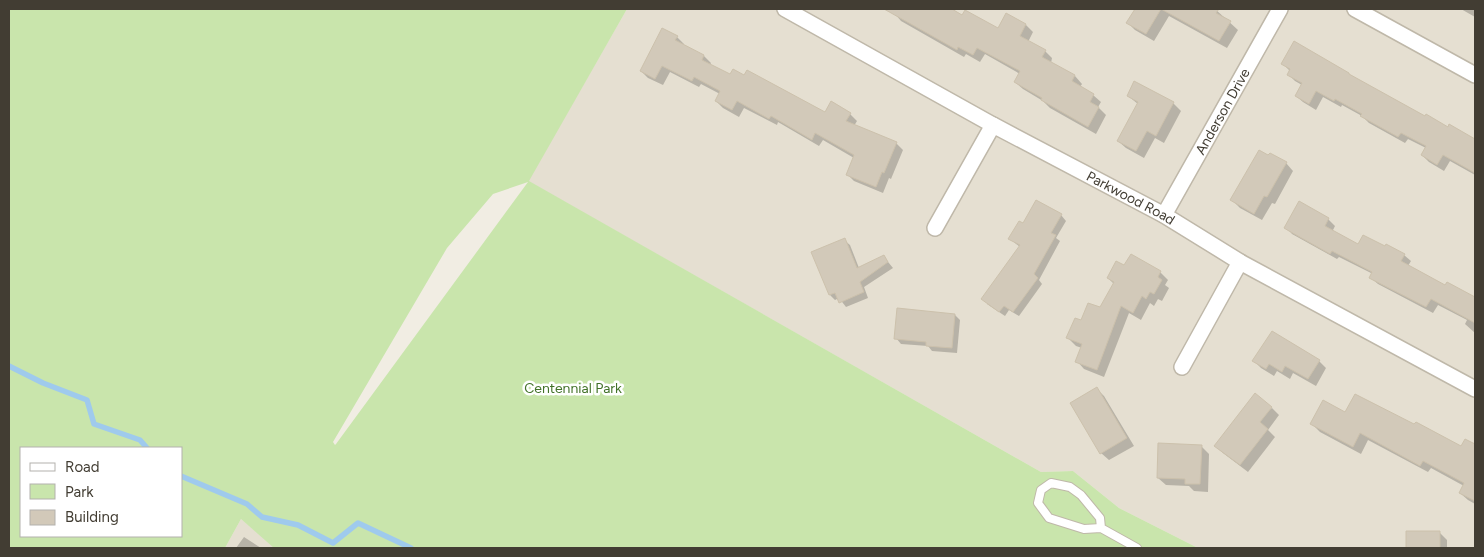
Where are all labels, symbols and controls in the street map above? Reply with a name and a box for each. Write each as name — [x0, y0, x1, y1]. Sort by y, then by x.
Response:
street label: Anderson Drive — [1192, 65, 1254, 158]
street label: Parkwood Road — [1084, 168, 1178, 229]
park label: Centennial Park — [524, 380, 622, 397]
legend — [20, 447, 182, 537]
text: Road — [65, 458, 100, 476]
text: Park — [65, 483, 94, 501]
text: Building — [65, 508, 119, 526]

